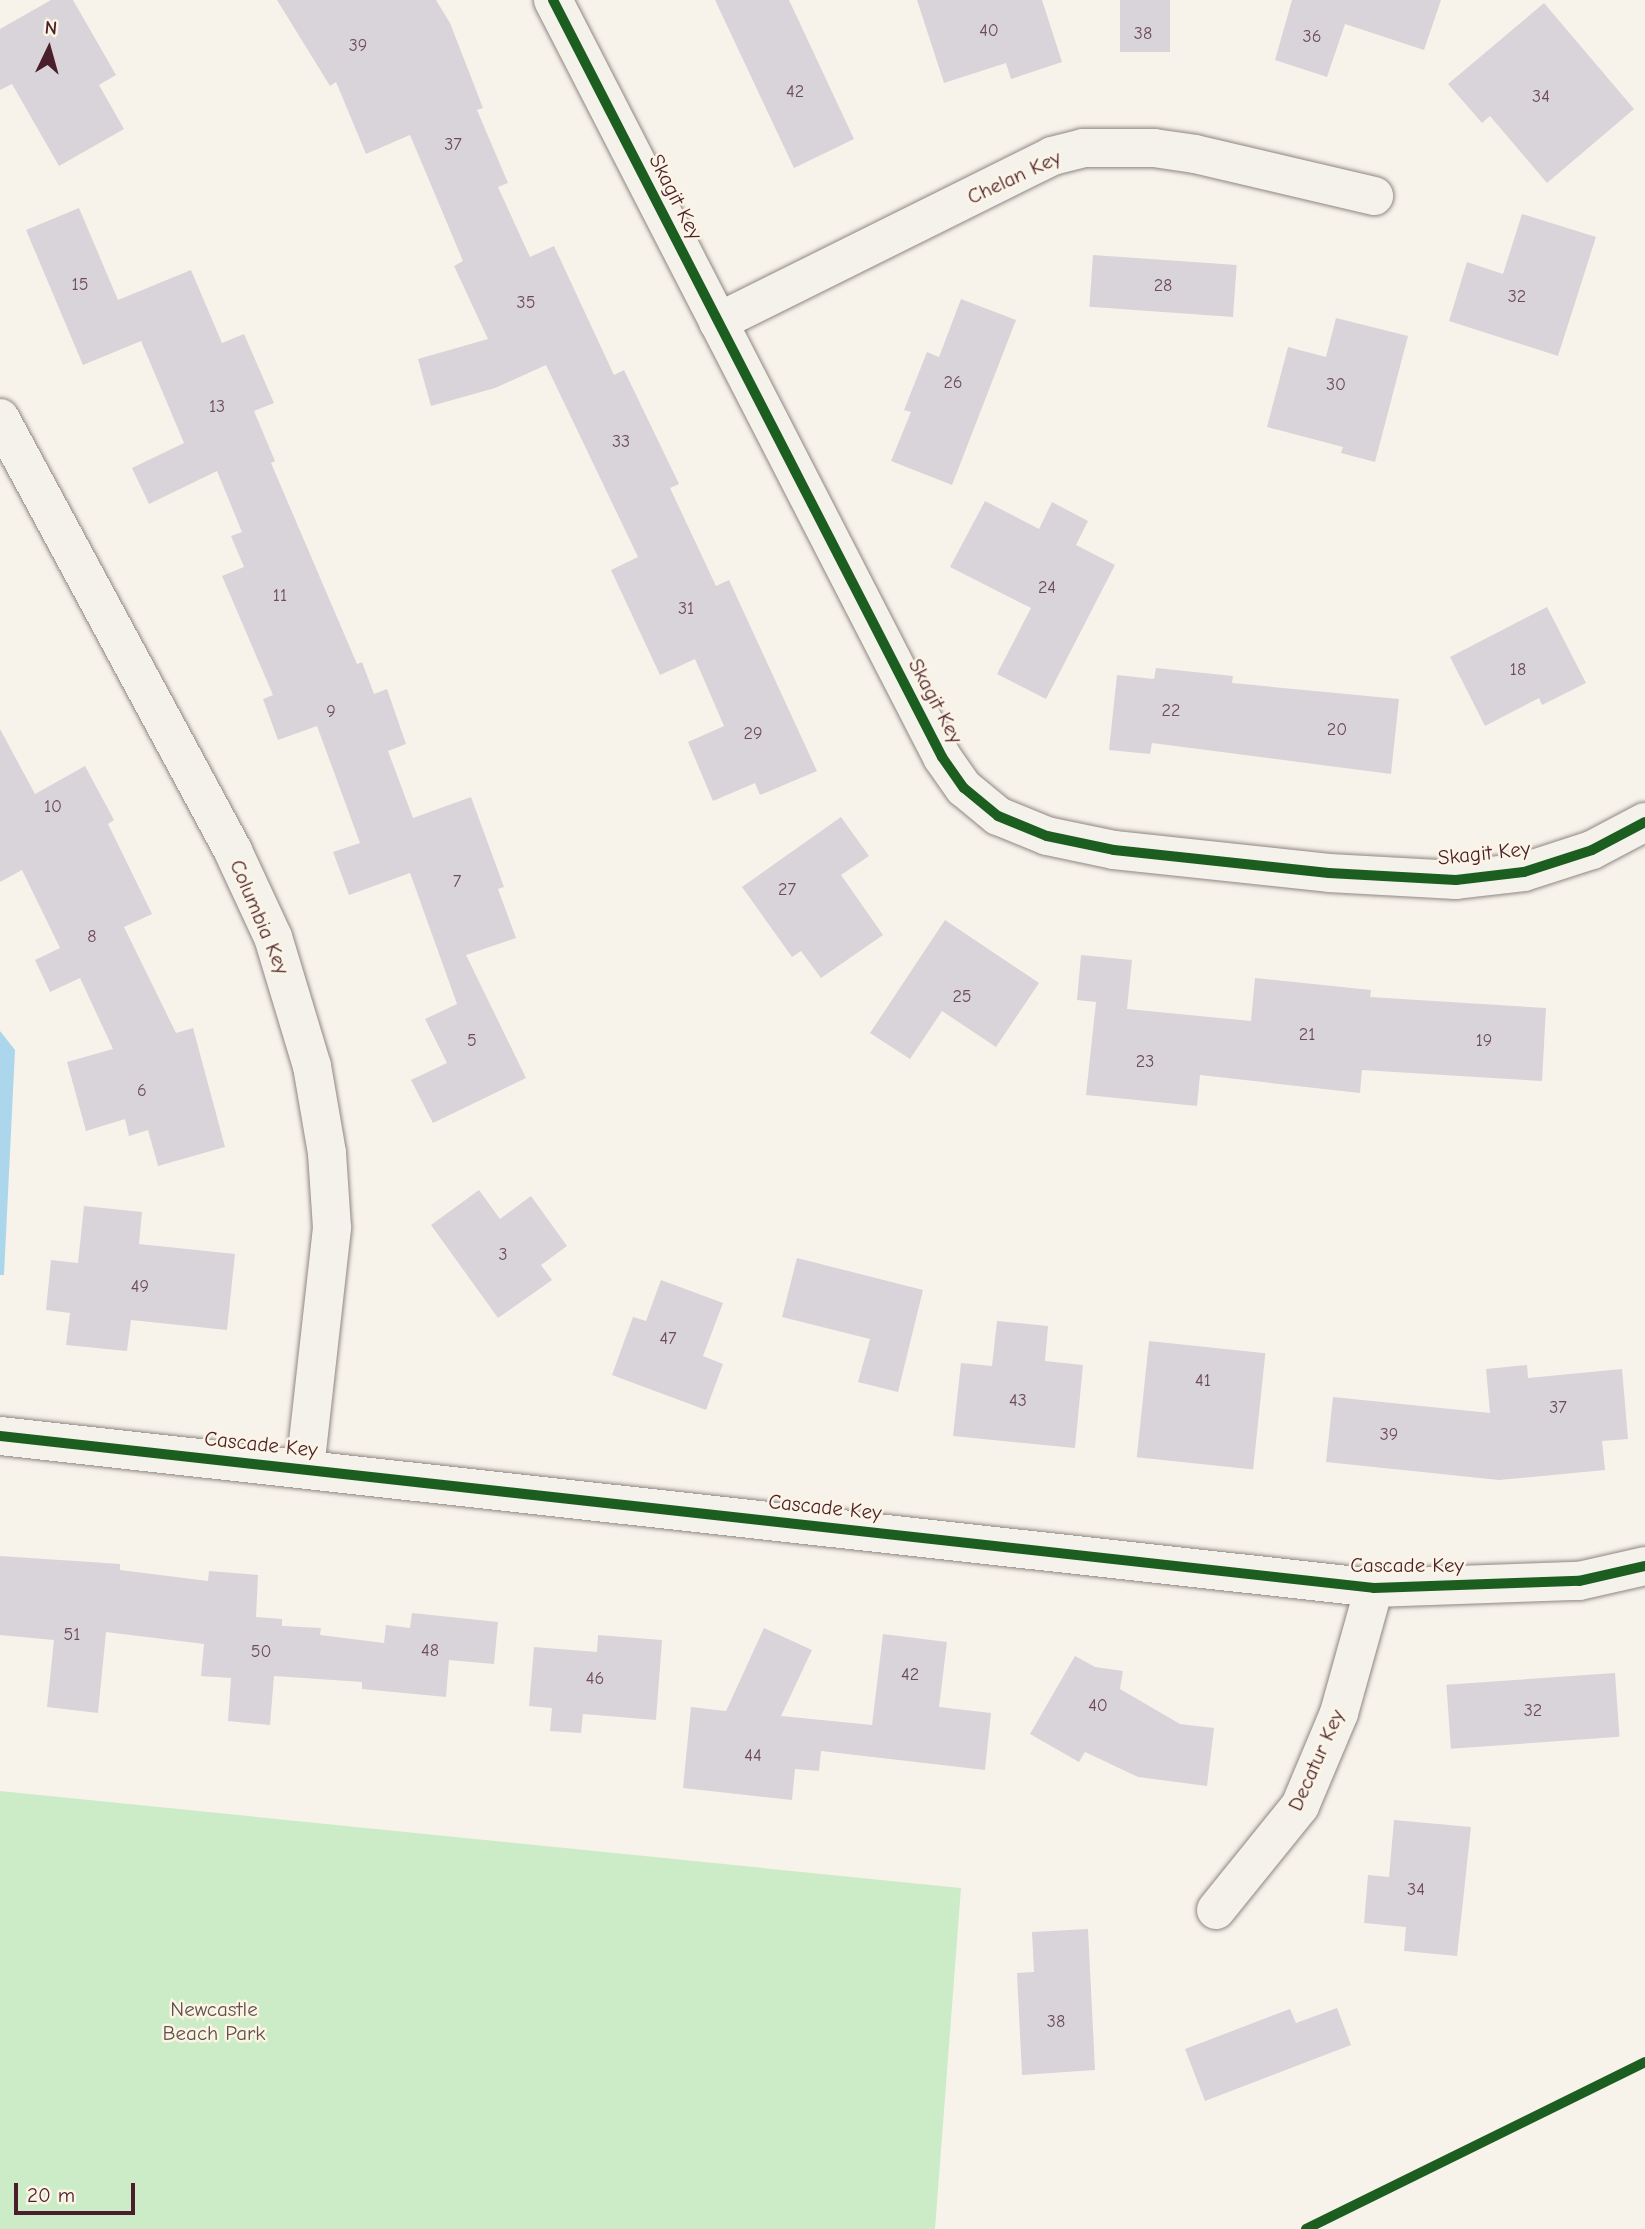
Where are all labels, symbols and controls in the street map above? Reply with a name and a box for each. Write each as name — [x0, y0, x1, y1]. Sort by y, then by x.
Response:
north arrow — [14, 14, 84, 84]
text: N — [44, 17, 58, 40]
house number: 40 — [979, 20, 999, 42]
house number: 38 — [1134, 23, 1152, 45]
house number: 36 — [1303, 26, 1321, 48]
house number: 39 — [349, 35, 367, 57]
house number: 42 — [786, 81, 804, 103]
house number: 34 — [1532, 86, 1550, 108]
house number: 37 — [444, 134, 462, 156]
street label: Chelan Key — [963, 144, 1065, 210]
street label: Skagit Key — [644, 150, 708, 244]
house number: 15 — [72, 274, 88, 296]
house number: 28 — [1154, 275, 1172, 297]
house number: 32 — [1508, 286, 1526, 308]
house number: 35 — [517, 292, 535, 314]
house number: 26 — [943, 372, 963, 394]
house number: 30 — [1326, 374, 1346, 396]
house number: 13 — [209, 396, 225, 418]
house number: 33 — [612, 431, 630, 453]
house number: 24 — [1038, 577, 1056, 599]
house number: 11 — [273, 585, 287, 607]
house number: 31 — [678, 598, 694, 620]
street label: Skagit Key — [903, 654, 969, 748]
house number: 18 — [1510, 659, 1526, 681]
house number: 22 — [1162, 700, 1180, 722]
house number: 9 — [326, 701, 336, 723]
house number: 20 — [1327, 719, 1347, 741]
house number: 29 — [744, 723, 762, 745]
house number: 10 — [44, 796, 62, 818]
street label: Skagit Key — [1437, 836, 1531, 870]
street label: Columbia Key — [225, 856, 295, 978]
house number: 7 — [453, 871, 461, 893]
house number: 27 — [778, 879, 796, 901]
house number: 8 — [87, 926, 97, 948]
house number: 25 — [952, 986, 972, 1008]
house number: 21 — [1299, 1024, 1315, 1046]
house number: 5 — [467, 1030, 477, 1052]
house number: 19 — [1476, 1030, 1492, 1052]
house number: 23 — [1136, 1051, 1154, 1073]
house number: 6 — [137, 1080, 147, 1102]
house number: 3 — [498, 1244, 508, 1266]
house number: 49 — [131, 1276, 149, 1298]
house number: 47 — [659, 1328, 677, 1350]
house number: 41 — [1195, 1370, 1211, 1392]
house number: 43 — [1009, 1390, 1027, 1412]
house number: 37 — [1549, 1397, 1567, 1419]
house number: 39 — [1380, 1424, 1398, 1446]
street label: Cascade Key — [203, 1426, 319, 1462]
street label: Cascade Key — [767, 1489, 883, 1525]
street label: Cascade Key — [1350, 1552, 1464, 1578]
house number: 51 — [64, 1624, 80, 1646]
house number: 48 — [421, 1640, 439, 1662]
house number: 50 — [251, 1641, 271, 1663]
house number: 42 — [901, 1664, 919, 1686]
house number: 46 — [586, 1668, 604, 1690]
house number: 40 — [1088, 1695, 1108, 1717]
house number: 32 — [1524, 1700, 1542, 1722]
street label: Decatur Key — [1282, 1705, 1350, 1815]
house number: 44 — [744, 1745, 762, 1767]
house number: 34 — [1407, 1879, 1425, 1901]
park label: Newcastle Beach Park — [163, 1996, 265, 2046]
house number: 38 — [1047, 2011, 1065, 2033]
scale bar — [18, 2170, 138, 2214]
text: 20 m — [27, 2183, 75, 2207]

